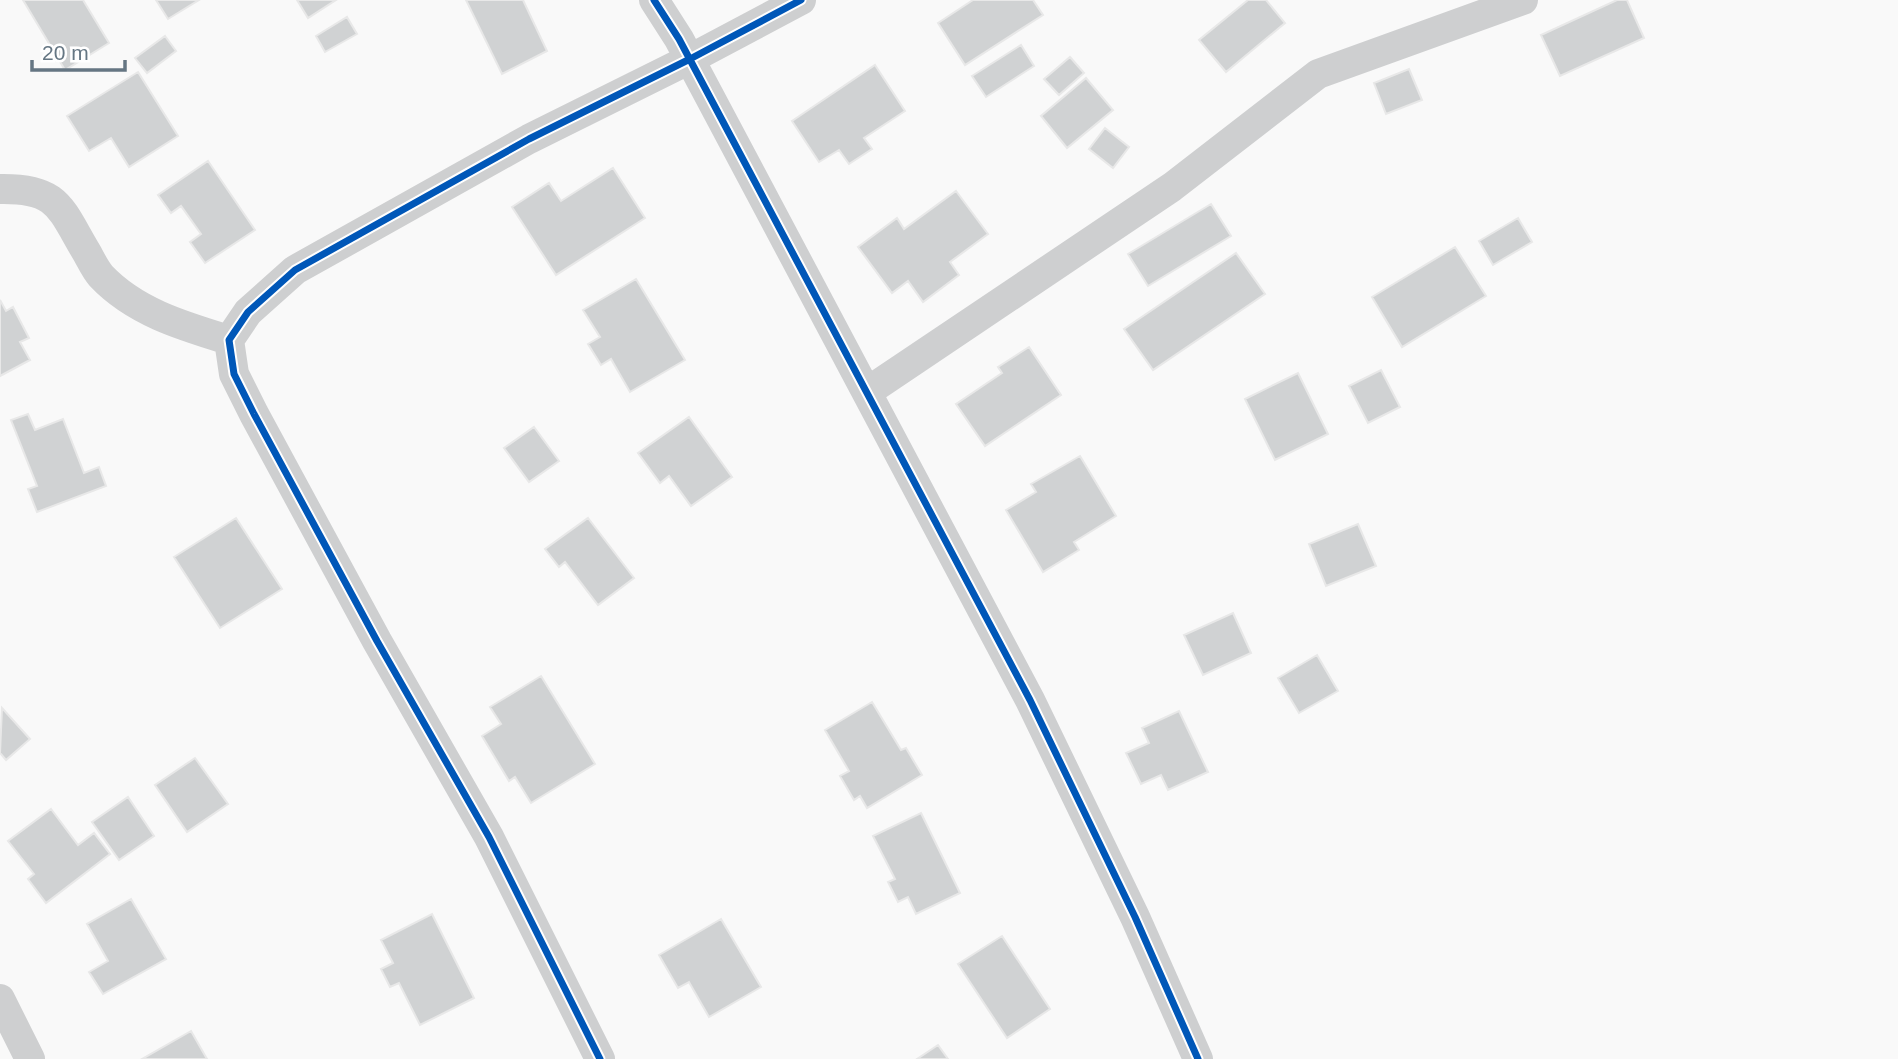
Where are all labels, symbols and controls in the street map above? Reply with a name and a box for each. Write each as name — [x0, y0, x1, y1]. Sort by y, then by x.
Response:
scale bar — [32, 28, 124, 72]
text: 20 m — [42, 41, 89, 64]

